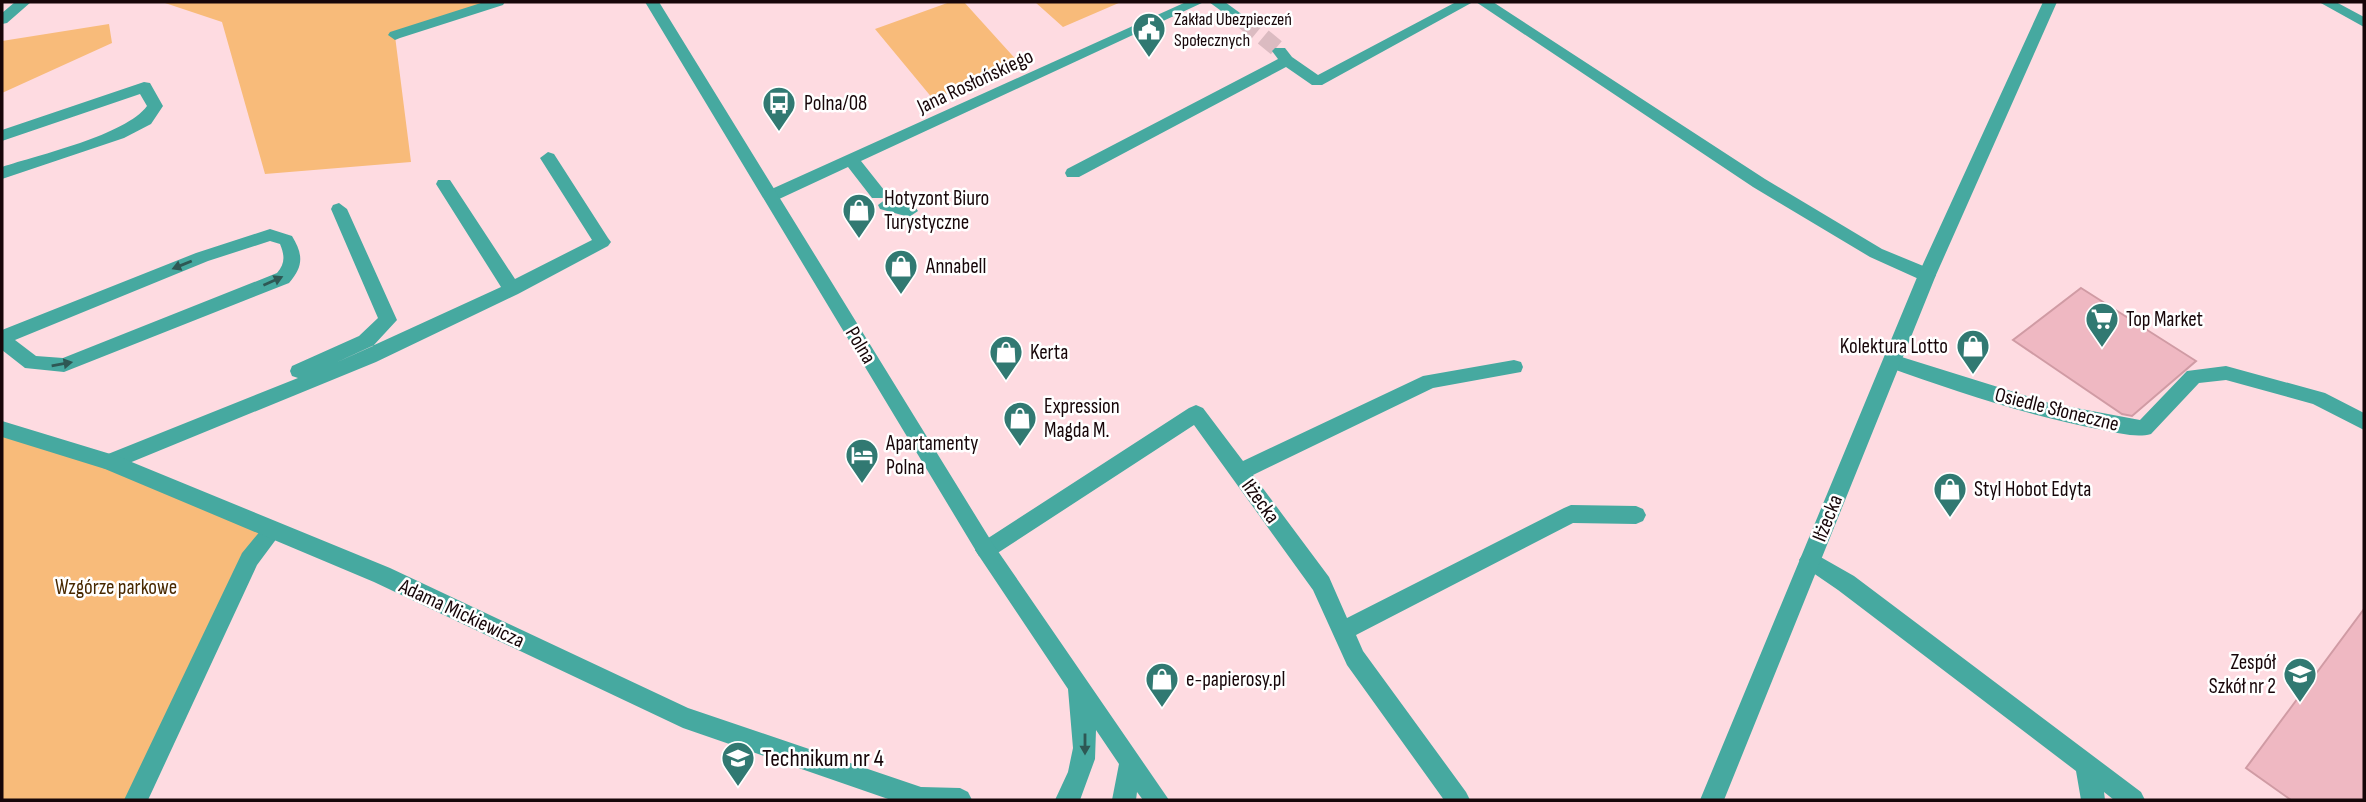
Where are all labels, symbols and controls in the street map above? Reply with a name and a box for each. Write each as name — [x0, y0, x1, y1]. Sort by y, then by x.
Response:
place label: Zakład Ubezpieczeń Społecznych — [1174, 9, 1292, 51]
public building icon: Zakład Ubezpieczeń Społecznych — [1130, 10, 1168, 59]
street label: Jana Rosłońskiego — [912, 44, 1037, 120]
bus stop icon: Polna/08 — [760, 84, 798, 133]
place label: Polna/08 — [804, 91, 867, 116]
place label: Hotyzont Biuro Turystyczne — [884, 186, 989, 235]
shop icon: Hotyzont Biuro Turystyczne — [840, 191, 878, 240]
shop icon: Annabell — [882, 247, 920, 296]
place label: Annabell — [925, 254, 986, 279]
one-way arrow — [172, 260, 193, 271]
one-way arrow — [263, 275, 283, 287]
supermarket icon: Top Market — [2083, 300, 2121, 349]
place label: Top Market — [2126, 307, 2203, 332]
street label: Polna — [840, 322, 881, 368]
shop icon: Kolektura Lotto — [1954, 327, 1992, 376]
shop icon: Kerta — [987, 333, 1025, 382]
place label: Kolektura Lotto — [1840, 334, 1948, 359]
place label: Kerta — [1030, 340, 1068, 365]
one-way arrow — [51, 358, 73, 369]
street label: Osiedle Słoneczne — [1992, 382, 2122, 437]
place label: Expression Magda M. — [1044, 394, 1120, 443]
shop icon: Expression Magda M. — [1001, 399, 1039, 448]
place label: Apartamenty Polna — [885, 431, 978, 480]
hotel icon: Apartamenty Polna — [843, 436, 881, 485]
shop icon: Styl Hobot Edyta — [1931, 470, 1969, 519]
street label: Iłżecka — [1236, 474, 1285, 528]
place label: Styl Hobot Edyta — [1974, 477, 2091, 502]
street label: Iłżecka — [1807, 491, 1848, 545]
street label: Adama Mickiewicza — [394, 573, 528, 653]
park label: Wzgórze parkowe — [55, 575, 177, 600]
place label: Zespół Szkół nr 2 — [2209, 650, 2276, 699]
school or university icon: Zespół Szkół nr 2 — [2281, 655, 2319, 704]
shop icon: e-papierosy.pl — [1143, 660, 1181, 709]
place label: e-papierosy.pl — [1186, 667, 1285, 692]
one-way arrow — [1079, 733, 1091, 755]
school or university icon: Technikum nr 4 — [719, 739, 757, 788]
place label: Technikum nr 4 — [762, 744, 884, 773]

